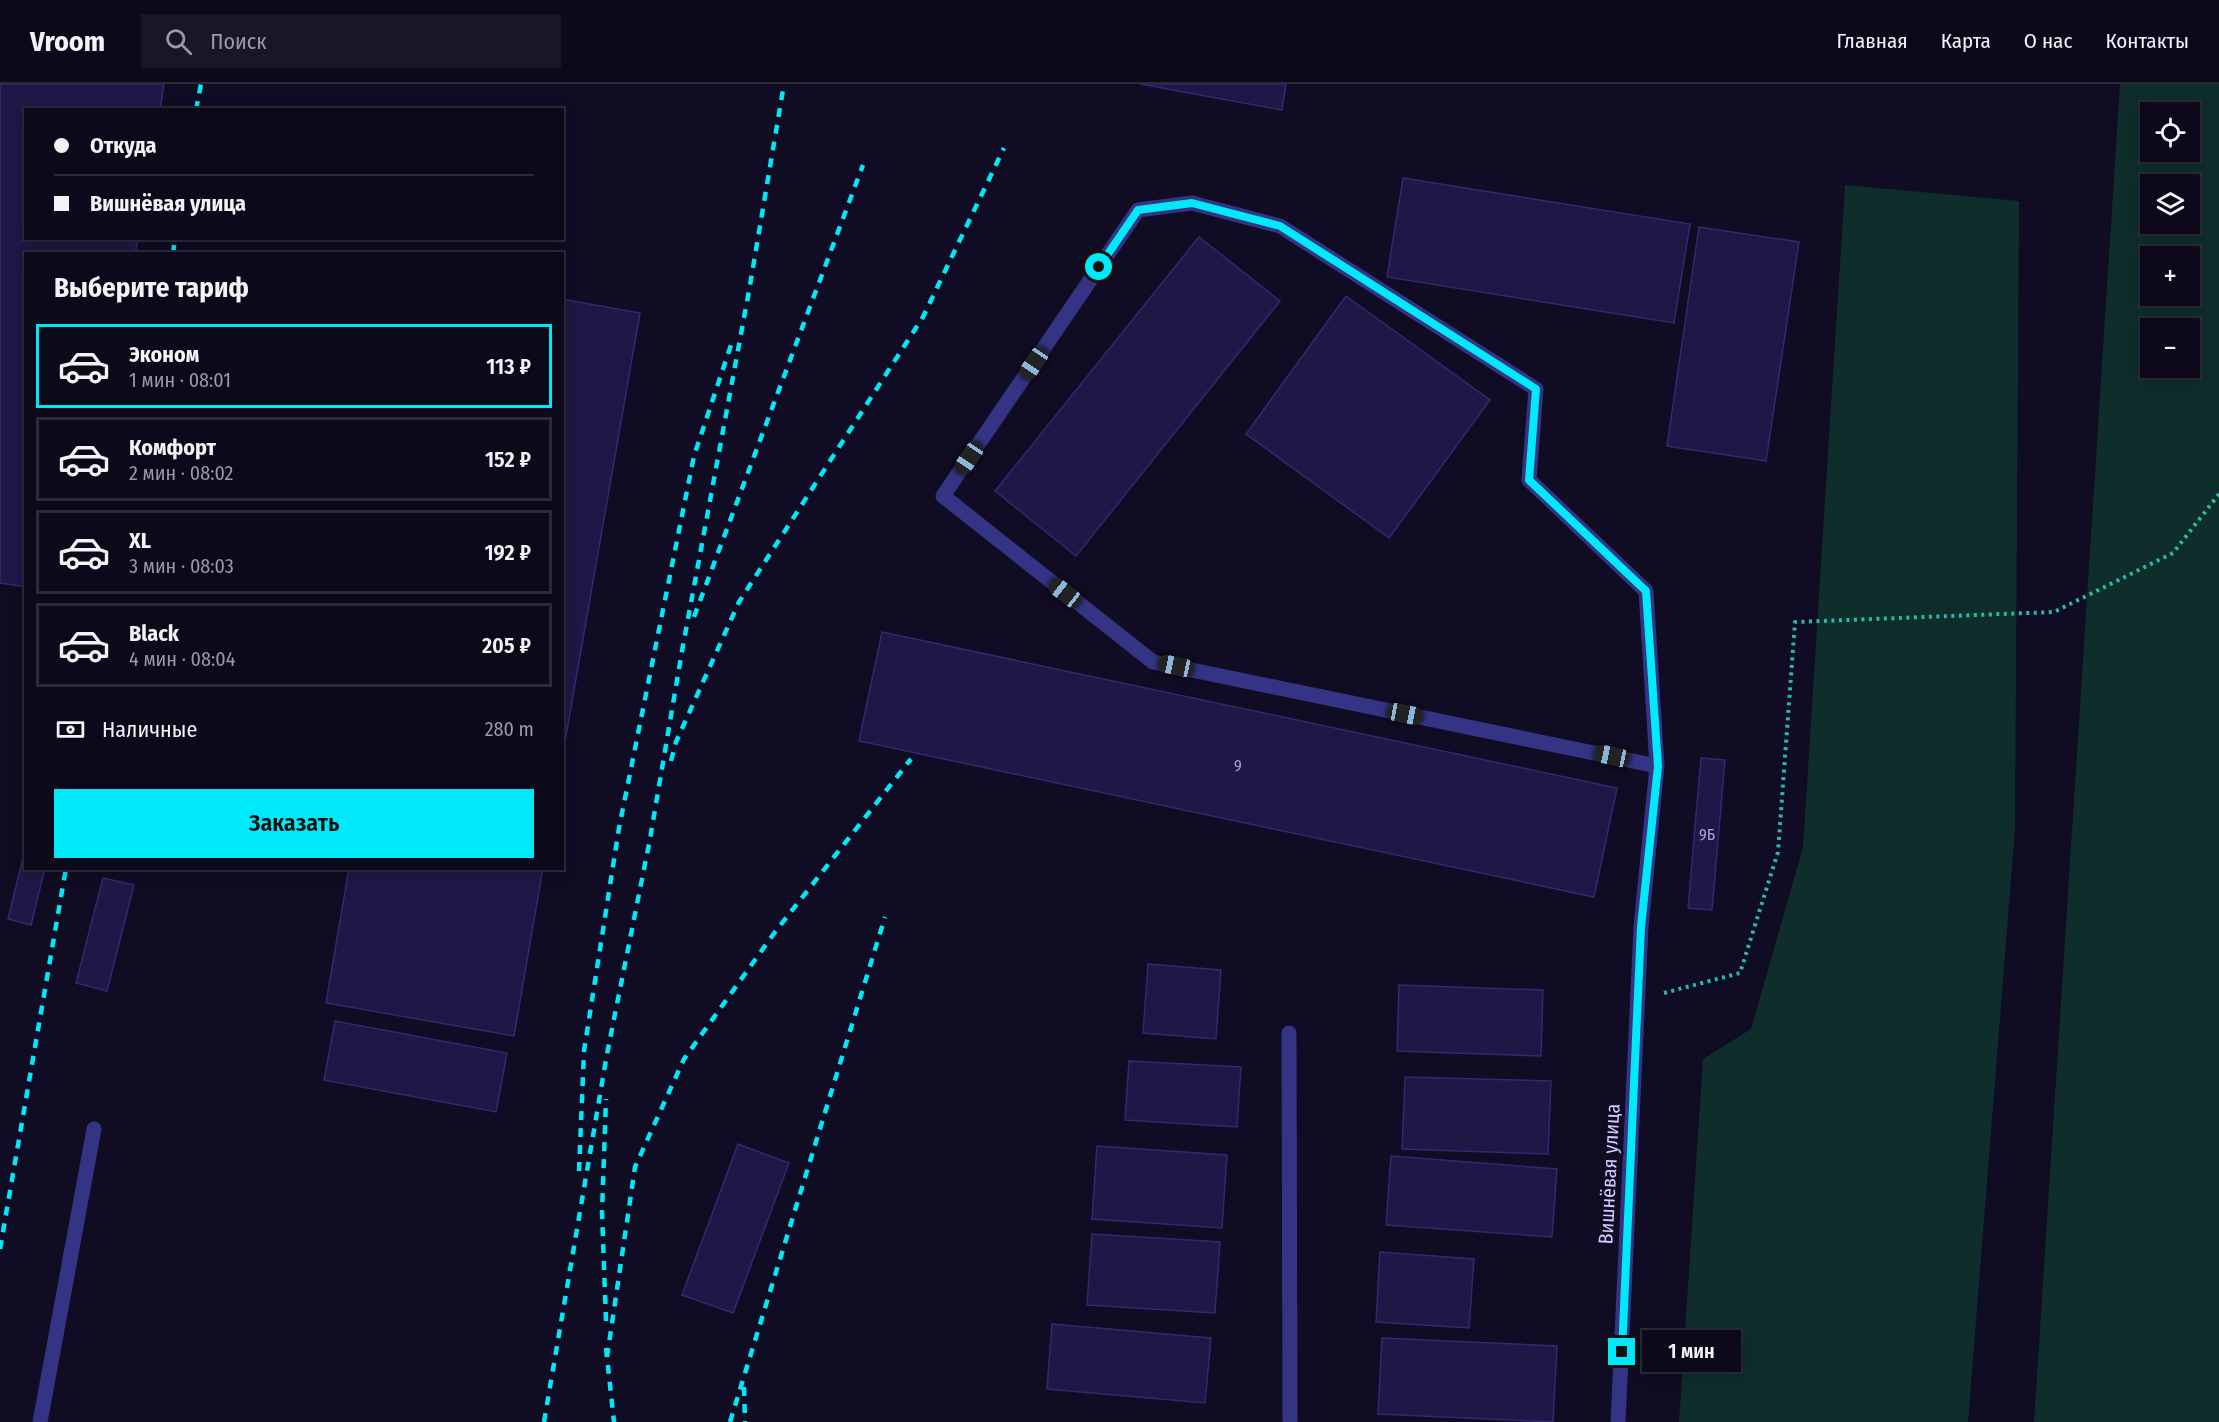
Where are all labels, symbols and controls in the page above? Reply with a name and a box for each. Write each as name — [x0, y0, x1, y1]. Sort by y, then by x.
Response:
search box — [141, 14, 561, 68]
text: Vroom — [30, 25, 105, 58]
icon: search — [162, 25, 195, 58]
text: Поиск — [210, 28, 267, 55]
text: Главная — [1837, 28, 1908, 54]
text: Карта — [1941, 28, 1991, 54]
text: О нас — [2024, 28, 2072, 54]
text: Контакты — [2105, 28, 2189, 54]
map controls — [2140, 102, 2200, 378]
button: locate — [2140, 102, 2200, 162]
text: Откуда — [90, 132, 157, 159]
button: layers — [2140, 174, 2200, 234]
text: Вишнёвая улица — [90, 190, 246, 217]
button: + — [2140, 246, 2200, 306]
route start — [1085, 253, 1112, 280]
text: Выберите тариф — [54, 272, 249, 304]
button: − — [2140, 318, 2200, 378]
icon: car — [57, 339, 111, 393]
text: Эконом — [129, 341, 199, 368]
car — [1016, 343, 1052, 383]
text: 113 ₽ — [486, 353, 531, 380]
text: 1 мин · 08:01 — [129, 368, 231, 392]
icon: car — [57, 432, 111, 486]
text: Комфорт — [129, 434, 216, 461]
car — [951, 438, 987, 478]
text: 152 ₽ — [485, 446, 531, 473]
text: 2 мин · 08:02 — [129, 461, 233, 485]
icon: car — [57, 525, 111, 579]
text: XL — [129, 527, 151, 554]
text: 192 ₽ — [484, 539, 531, 566]
text: 3 мин · 08:03 — [129, 554, 234, 578]
car — [1045, 575, 1085, 611]
icon: car — [57, 618, 111, 672]
text: Black — [129, 620, 179, 647]
text: 205 ₽ — [482, 632, 531, 659]
text: 4 мин · 08:04 — [129, 647, 235, 671]
car — [1157, 653, 1195, 679]
car — [1386, 702, 1424, 726]
icon: cash — [54, 713, 87, 746]
text: Наличные — [102, 716, 197, 743]
text: 280 m — [485, 717, 534, 741]
car — [1593, 743, 1631, 769]
house number: 9 — [1234, 756, 1242, 775]
button: Заказать — [54, 789, 534, 858]
house number: 9Б — [1699, 825, 1715, 844]
street label: Вишнёвая улица — [1593, 1103, 1625, 1245]
callout: 1 мин — [1643, 1331, 1742, 1373]
route end — [1608, 1338, 1635, 1365]
text: 1 мин — [1668, 1339, 1715, 1363]

